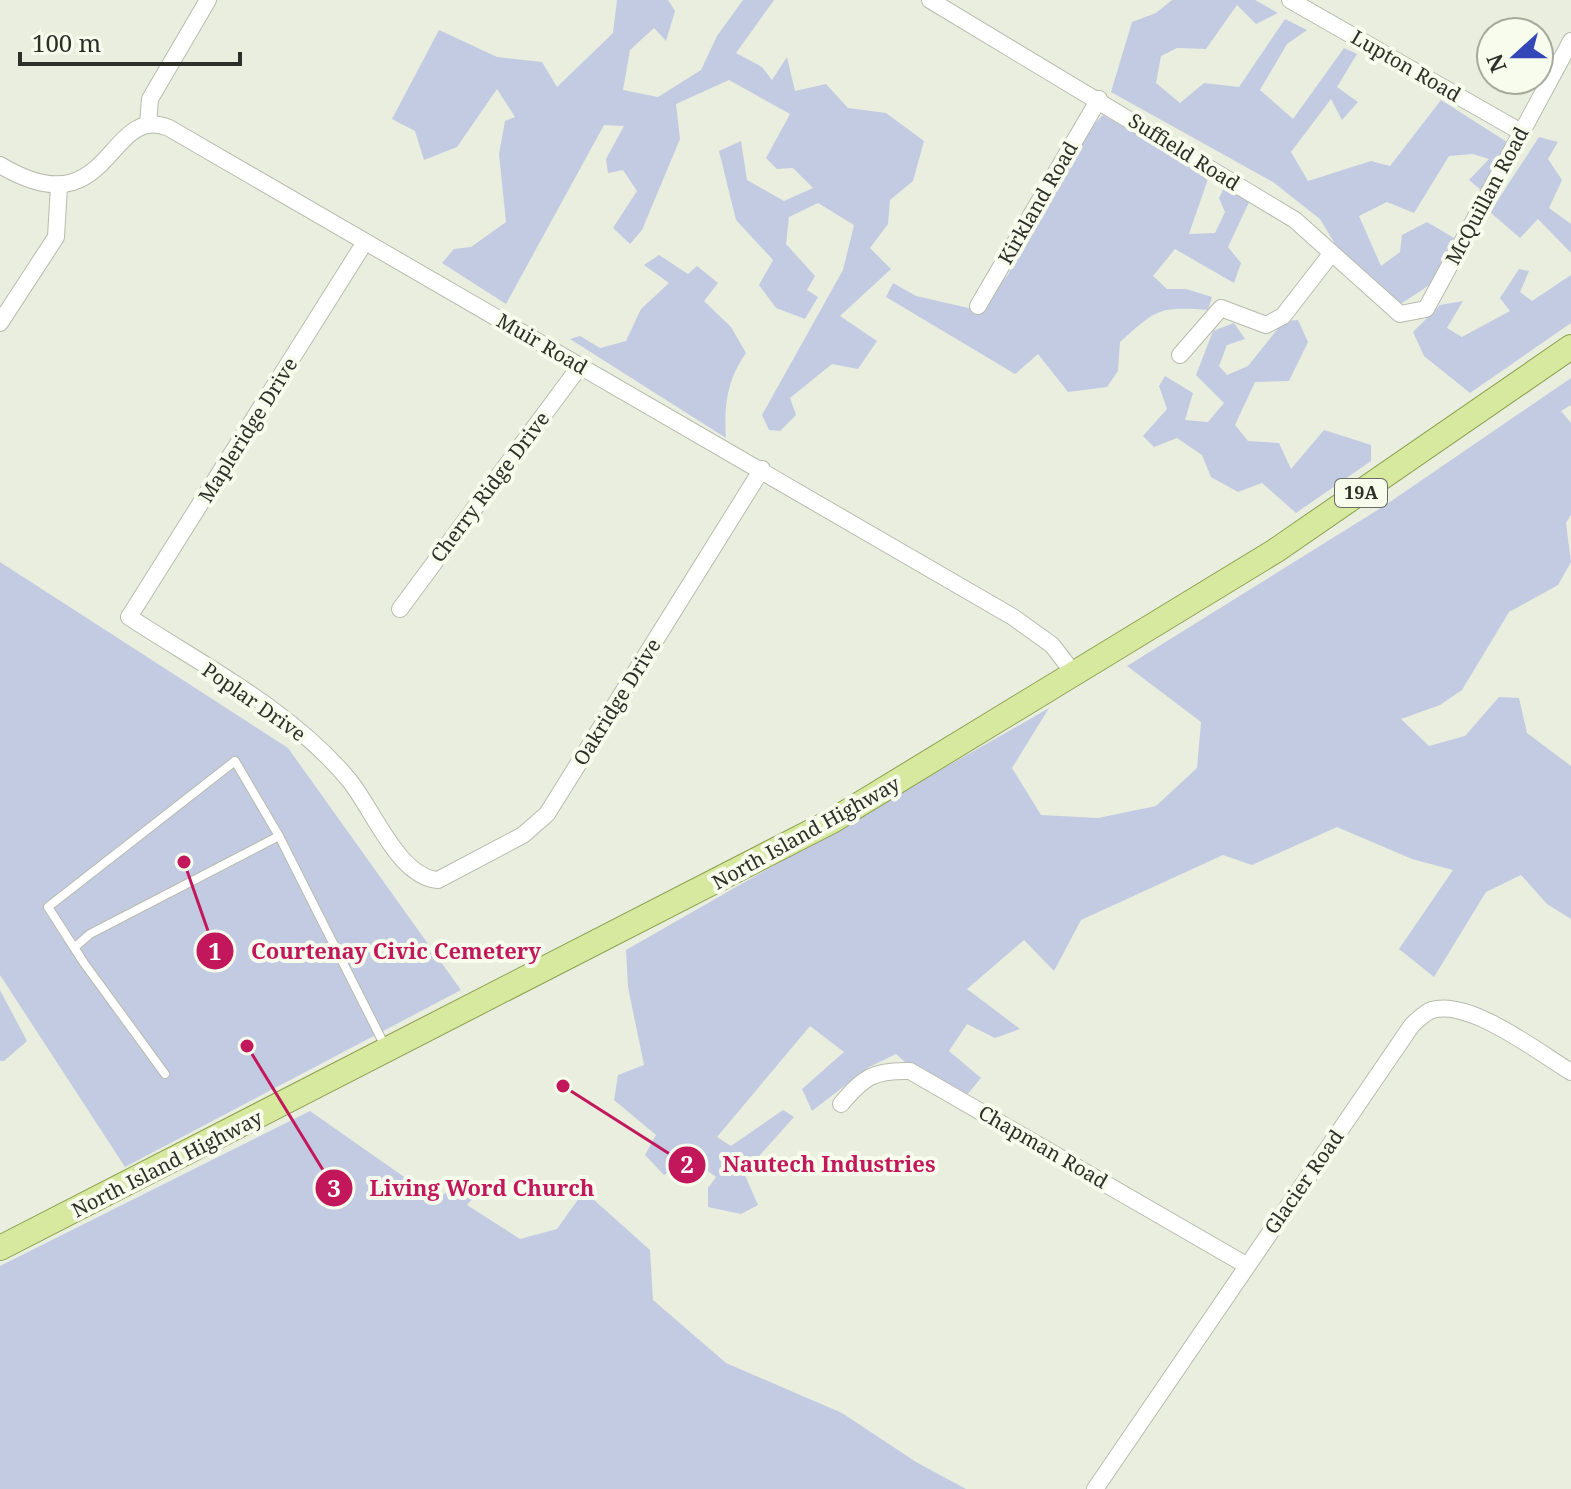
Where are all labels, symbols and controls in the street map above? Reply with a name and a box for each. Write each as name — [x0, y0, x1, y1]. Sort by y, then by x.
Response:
scale bar — [20, 16, 240, 66]
north arrow — [1475, 16, 1555, 96]
street label: Lupton Road — [1347, 23, 1466, 108]
text: 100 m — [32, 26, 101, 59]
text: N — [1478, 50, 1513, 77]
street label: Suffield Road — [1124, 107, 1245, 196]
street label: McQuillan Road — [1439, 122, 1534, 269]
street label: Kirkland Road — [991, 136, 1084, 269]
street label: Muir Road — [492, 307, 593, 380]
street label: Mapleridge Drive — [192, 352, 303, 508]
street label: Cherry Ridge Drive — [424, 406, 555, 568]
road number: 19A — [1335, 479, 1387, 507]
street label: Oakridge Drive — [567, 633, 666, 770]
street label: Poplar Drive — [197, 656, 311, 747]
street label: North Island Highway — [707, 769, 905, 895]
callout: Courtenay Civic Cemetery — [195, 928, 557, 974]
text: 1 — [208, 934, 222, 967]
text: Courtenay Civic Cemetery — [251, 935, 541, 965]
street label: Chapman Road — [974, 1099, 1113, 1195]
street label: North Island Highway — [67, 1103, 267, 1223]
street label: Glacier Road — [1258, 1124, 1349, 1239]
callout: Nautech Industries — [667, 1142, 952, 1188]
text: 2 — [680, 1147, 694, 1180]
text: Nautech Industries — [722, 1148, 936, 1178]
callout: Living Word Church — [314, 1165, 611, 1211]
text: 3 — [327, 1171, 341, 1204]
text: Living Word Church — [370, 1172, 595, 1202]

